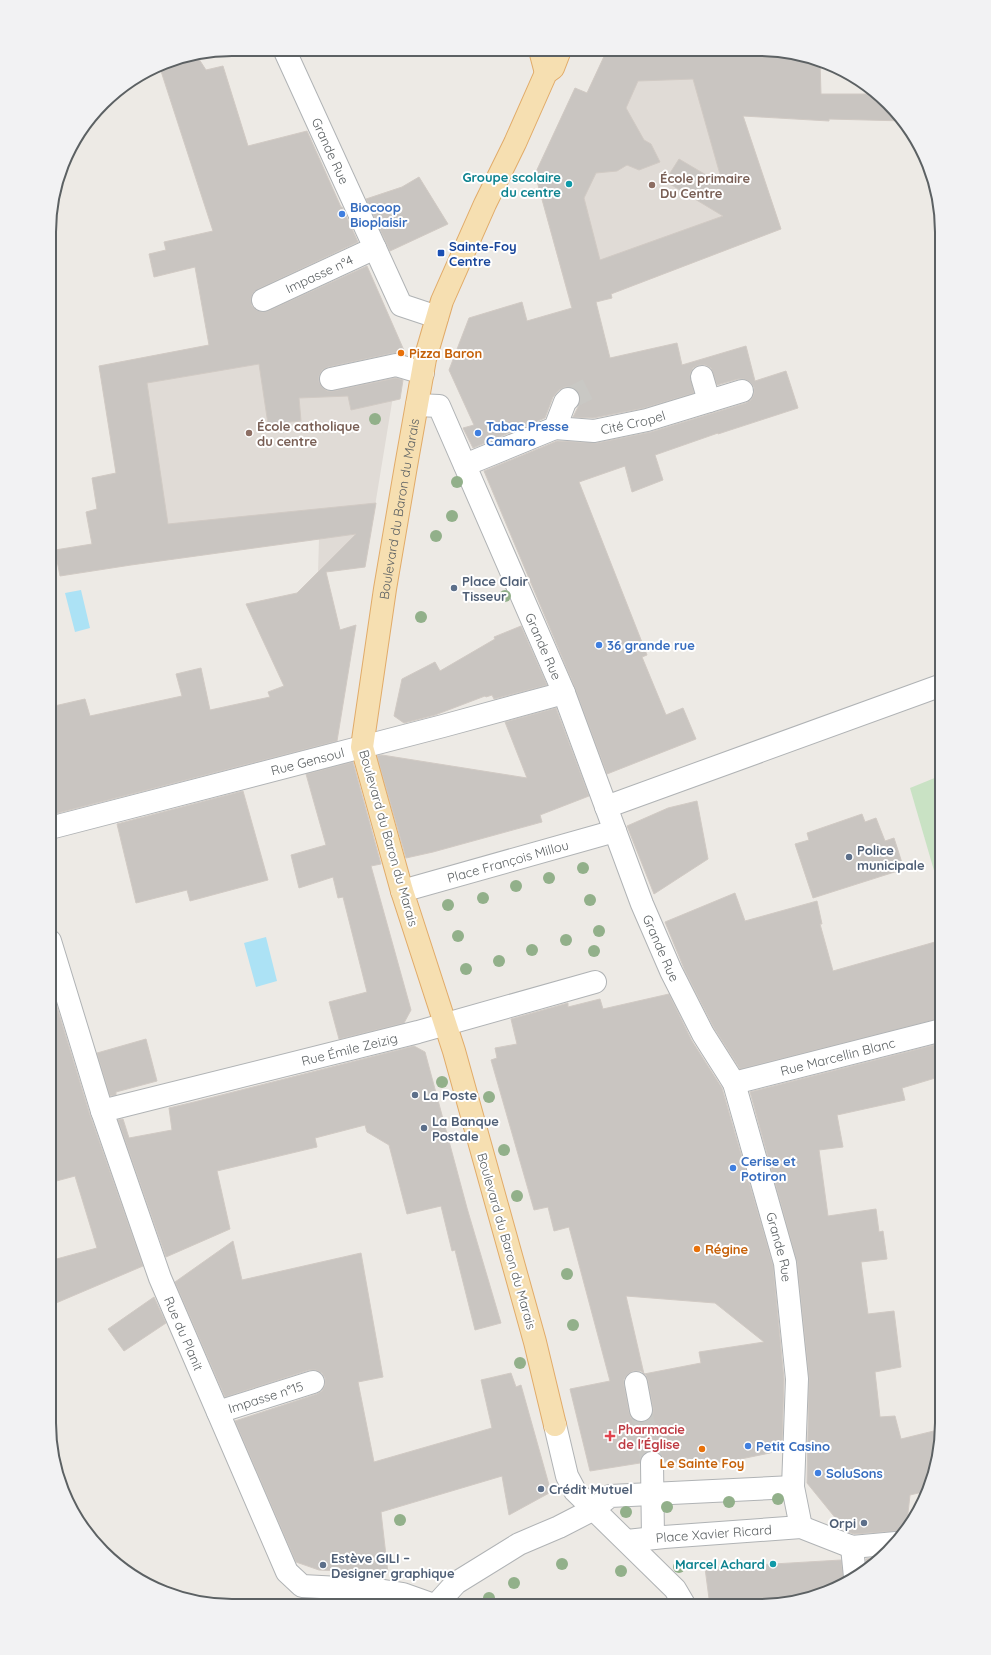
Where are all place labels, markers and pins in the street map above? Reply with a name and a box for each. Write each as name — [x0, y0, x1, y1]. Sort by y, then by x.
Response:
place label: Groupe scolaire du centre — [462, 169, 561, 200]
place label: École primaire Du Centre — [660, 170, 750, 201]
marker: Groupe scolaire du centre — [564, 179, 574, 189]
marker: École primaire Du Centre — [647, 180, 657, 190]
place label: Biocoop Bioplaisir — [350, 199, 408, 230]
marker: Biocoop Bioplaisir — [337, 209, 347, 219]
place label: Sainte-Foy Centre — [449, 238, 517, 269]
marker: Sainte-Foy Centre — [436, 248, 446, 258]
place label: Pizza Baron — [409, 345, 482, 361]
marker: Pizza Baron — [396, 348, 406, 358]
place label: École catholique du centre — [257, 418, 360, 449]
place label: Tabac Presse Camaro — [486, 418, 569, 449]
marker: École catholique du centre — [244, 428, 254, 438]
marker: Tabac Presse Camaro — [473, 428, 483, 438]
place label: Place Clair Tisseur — [462, 573, 528, 604]
marker: Place Clair Tisseur — [449, 583, 459, 593]
place label: 36 grande rue — [607, 637, 695, 653]
marker: 36 grande rue — [594, 640, 604, 650]
place label: Police municipale — [857, 842, 925, 873]
marker: Police municipale — [844, 852, 854, 862]
place label: La Poste — [423, 1087, 477, 1103]
marker: La Poste — [410, 1090, 420, 1100]
place label: La Banque Postale — [432, 1113, 499, 1144]
marker: La Banque Postale — [419, 1123, 429, 1133]
place label: Cerise et Potiron — [741, 1153, 796, 1184]
marker: Cerise et Potiron — [728, 1163, 738, 1173]
place label: Régine — [705, 1241, 749, 1257]
marker: Régine — [692, 1244, 702, 1254]
place label: Pharmacie de l'Église — [618, 1421, 685, 1452]
marker: Pharmacie de l'Église — [605, 1431, 615, 1441]
place label: Petit Casino — [756, 1438, 830, 1454]
marker: Petit Casino — [743, 1441, 753, 1451]
marker: Le Sainte Foy — [697, 1444, 707, 1454]
place label: Le Sainte Foy — [660, 1455, 744, 1471]
place label: SoluSons — [826, 1465, 883, 1481]
marker: SoluSons — [813, 1468, 823, 1478]
place label: Crédit Mutuel — [549, 1481, 633, 1497]
marker: Crédit Mutuel — [536, 1484, 546, 1494]
place label: Orpi — [829, 1515, 856, 1531]
marker: Orpi — [859, 1518, 869, 1528]
place label: Estève GILI – Designer graphique — [331, 1550, 455, 1581]
place label: Marcel Achard — [675, 1556, 765, 1572]
marker: Marcel Achard — [768, 1559, 778, 1569]
marker: Estève GILI – Designer graphique — [318, 1560, 328, 1570]

